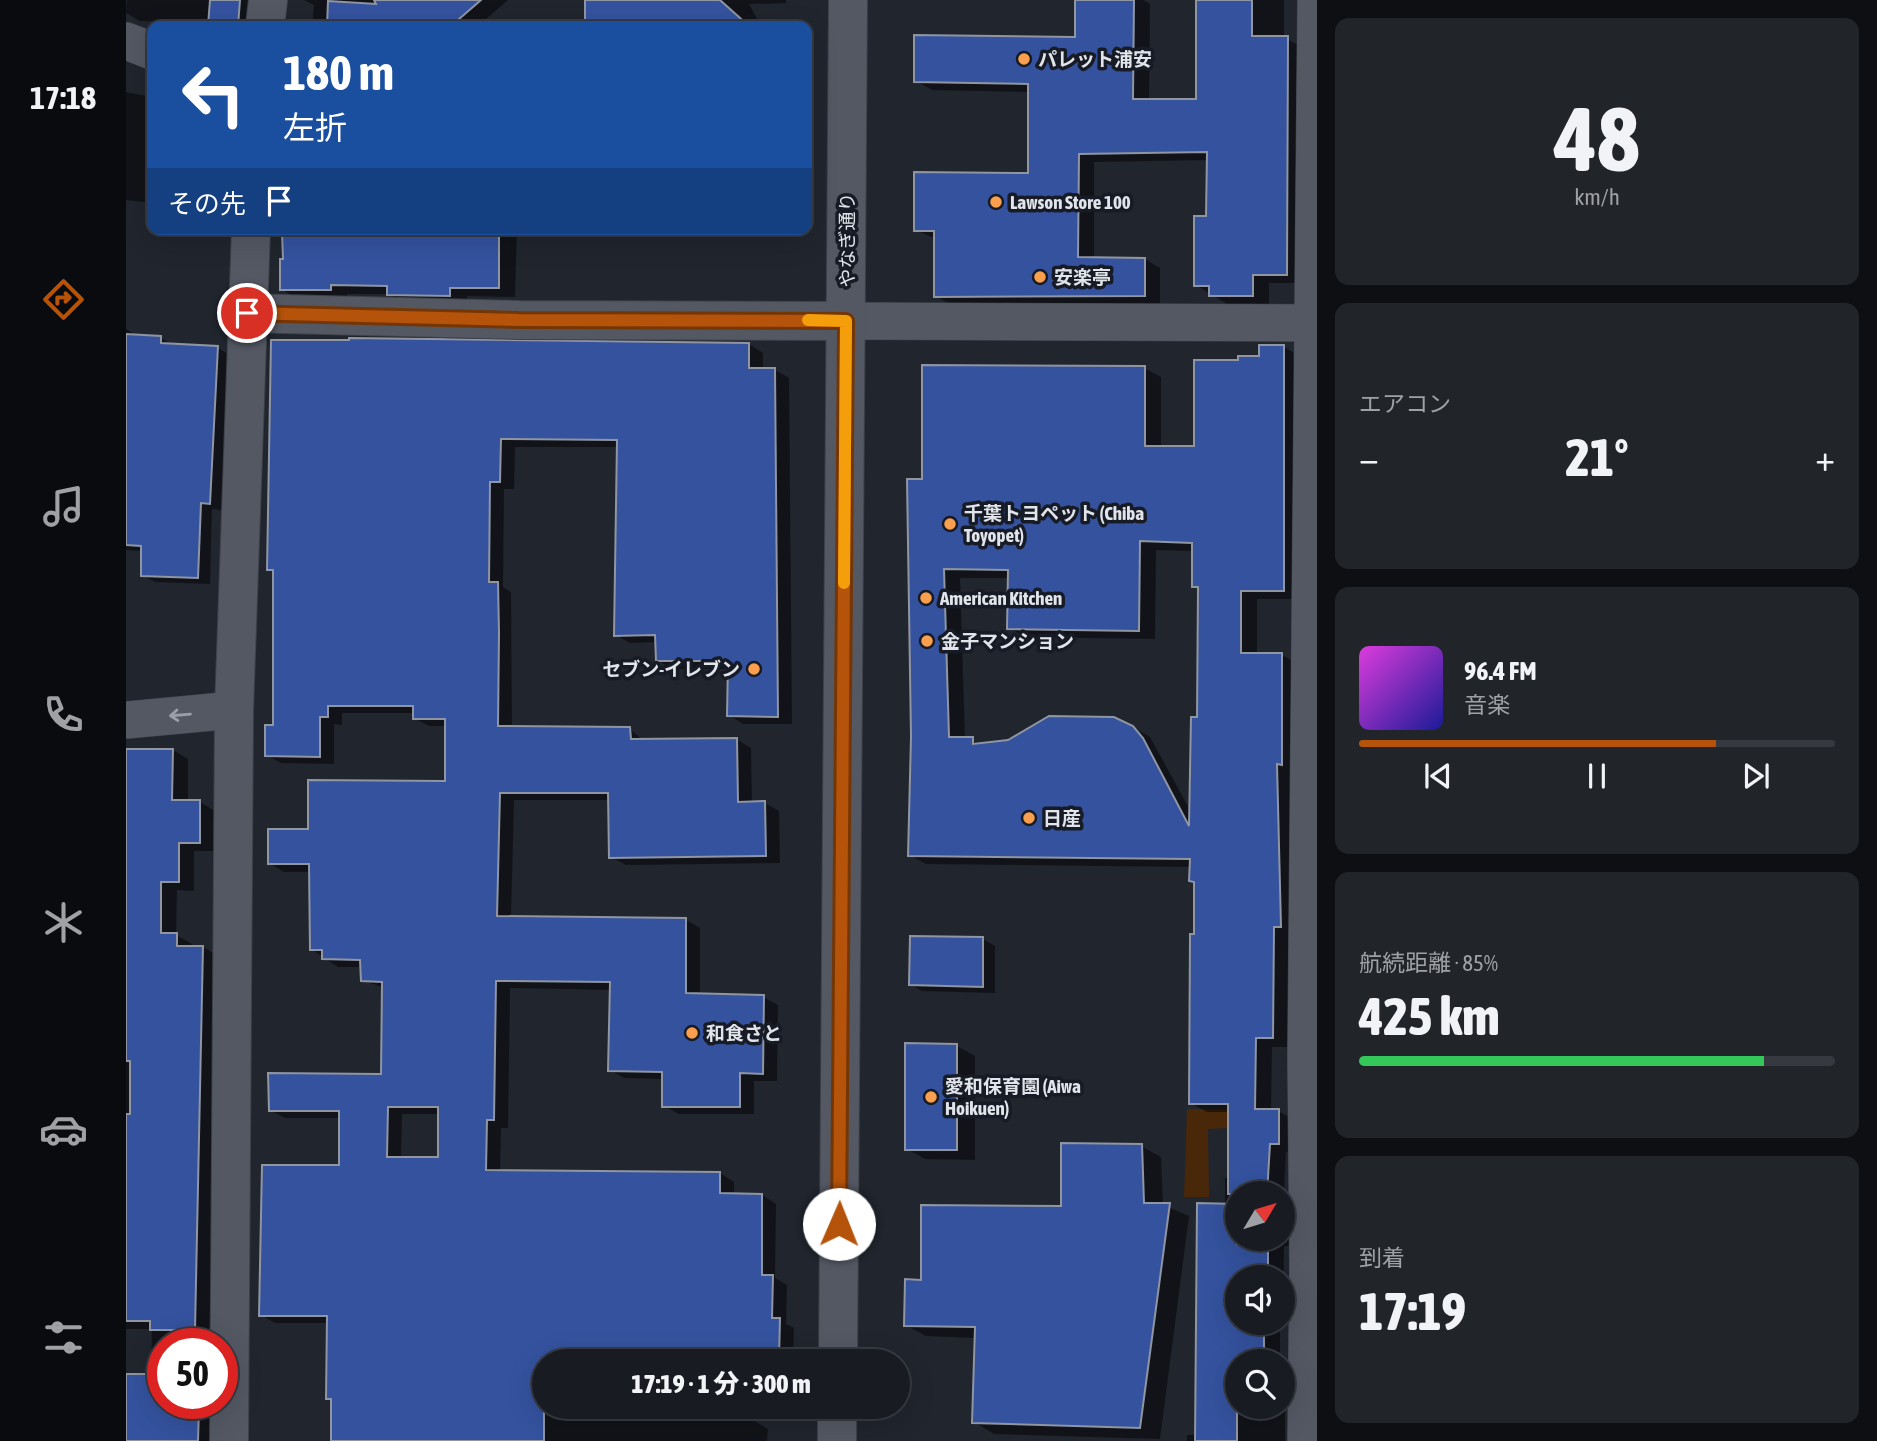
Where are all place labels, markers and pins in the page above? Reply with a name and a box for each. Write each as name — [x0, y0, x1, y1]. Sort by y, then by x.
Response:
place label: パレット浦安 — [1038, 48, 1152, 70]
marker: パレット浦安 — [1016, 51, 1032, 67]
place label: Lawson Store 100 — [1010, 191, 1131, 213]
marker: Lawson Store 100 — [988, 194, 1004, 210]
place label: 安楽亭 — [1054, 266, 1111, 288]
marker: 安楽亭 — [1032, 269, 1048, 285]
pin — [217, 283, 277, 343]
place label: 千葉トヨペット (Chiba Toyopet) — [964, 502, 1144, 546]
marker: 千葉トヨペット (Chiba Toyopet) — [942, 516, 958, 532]
place label: American Kitchen — [939, 587, 1062, 609]
marker: American Kitchen — [918, 590, 934, 606]
place label: 金子マンション — [941, 630, 1074, 652]
marker: 金子マンション — [919, 633, 935, 649]
place label: セブン-イレブン — [602, 658, 740, 680]
marker: セブン-イレブン — [746, 661, 762, 677]
place label: 日産 — [1043, 807, 1081, 829]
marker: 日産 — [1021, 810, 1037, 826]
place label: 和食さと — [706, 1022, 782, 1044]
marker: 和食さと — [684, 1025, 700, 1041]
place label: 愛和保育園 (Aiwa Hoikuen) — [945, 1075, 1081, 1119]
marker: 愛和保育園 (Aiwa Hoikuen) — [923, 1089, 939, 1105]

